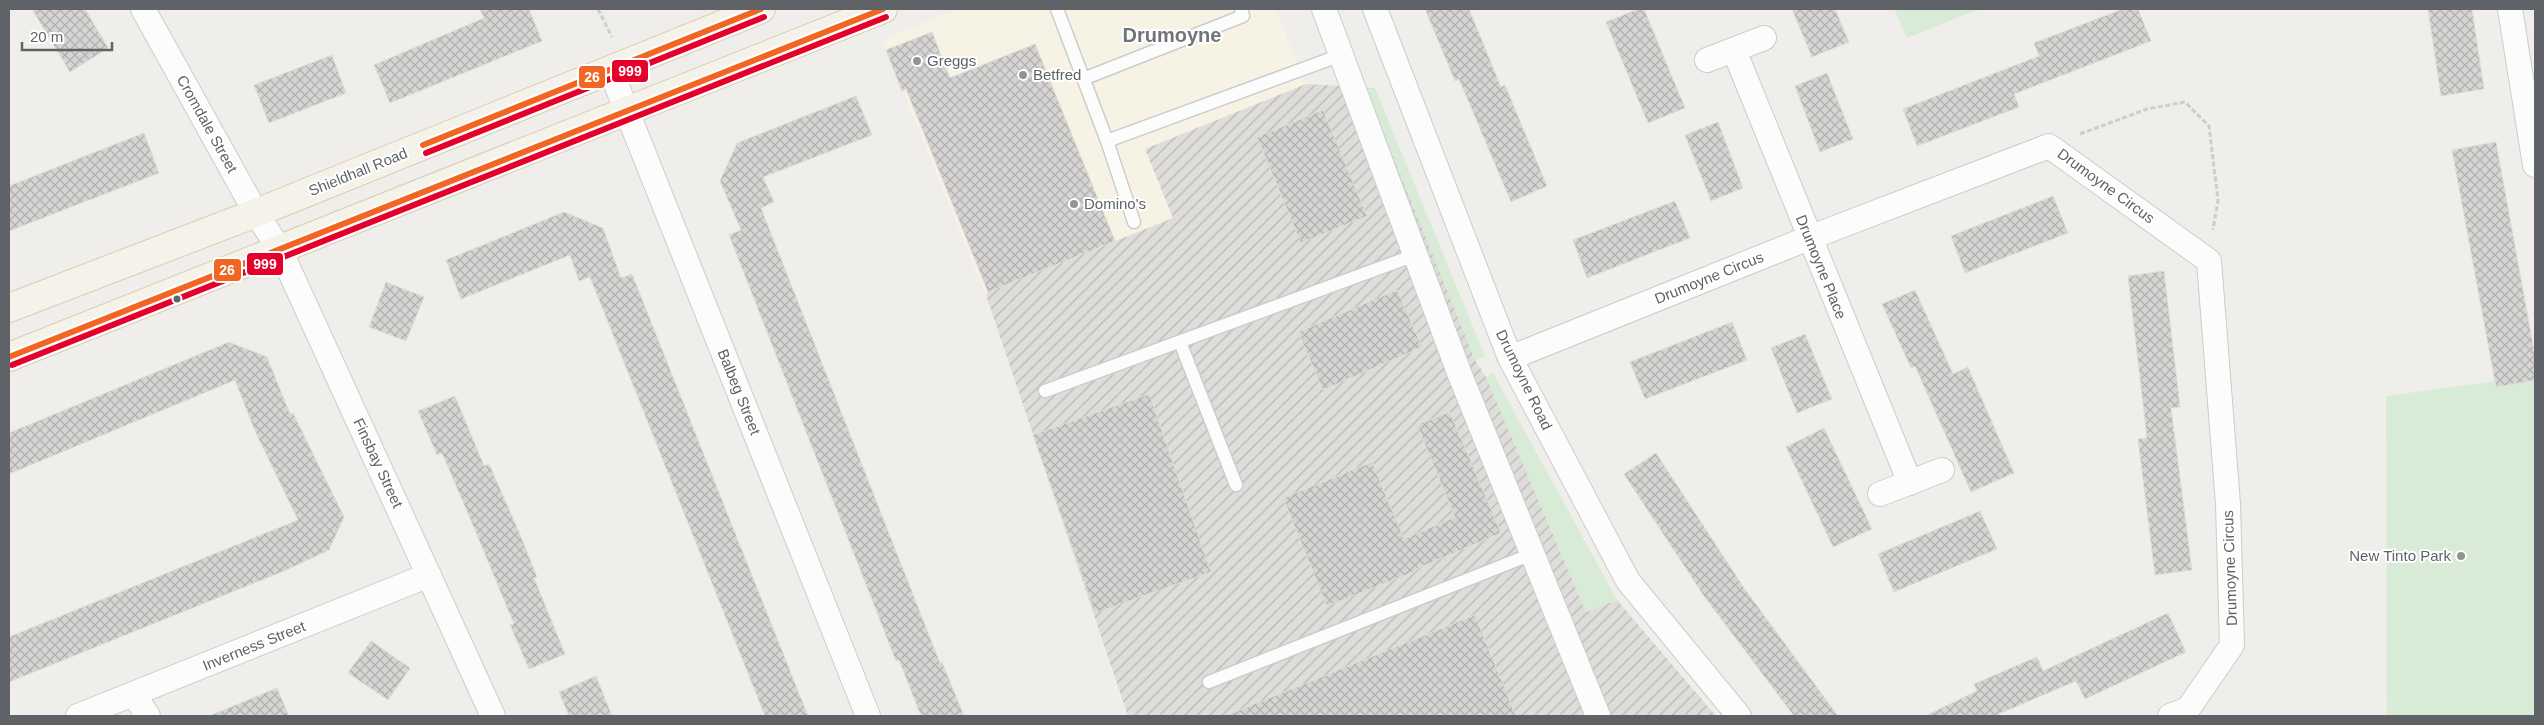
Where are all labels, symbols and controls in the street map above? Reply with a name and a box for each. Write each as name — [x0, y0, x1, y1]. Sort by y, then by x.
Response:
scale bar — [22, 20, 112, 52]
district label: Drumoyne — [1123, 24, 1221, 46]
text: 20 m — [30, 28, 63, 45]
place label: Greggs — [927, 52, 976, 69]
marker: Greggs — [911, 55, 923, 67]
line badge: 999 — [611, 59, 649, 83]
text: 999 — [618, 63, 642, 79]
line badge: 26 — [578, 65, 606, 89]
place label: Betfred — [1033, 66, 1081, 83]
text: 26 — [584, 69, 600, 85]
marker: Betfred — [1017, 69, 1029, 81]
street label: Cromdale Street — [174, 72, 242, 176]
street label: Shieldhall Road — [306, 144, 410, 199]
street label: Drumoyne Circus — [2054, 145, 2158, 227]
place label: Domino's — [1084, 195, 1146, 212]
marker: Domino's — [1068, 198, 1080, 210]
street label: Drumoyne Place — [1793, 212, 1850, 321]
street label: Drumoyne Circus — [1652, 248, 1766, 307]
line badge: 999 — [246, 252, 284, 276]
text: 999 — [253, 256, 277, 272]
line badge: 26 — [213, 258, 242, 282]
text: 26 — [219, 262, 235, 278]
unlabelled marker — [172, 294, 182, 304]
street label: Drumoyne Road — [1493, 327, 1556, 433]
street label: Balbeg Street — [715, 346, 765, 438]
street label: Finsbay Street — [350, 415, 407, 511]
street label: Drumoyne Circus — [2219, 510, 2240, 626]
place label: New Tinto Park — [2349, 547, 2451, 564]
marker: New Tinto Park — [2455, 550, 2467, 562]
street label: Inverness Street — [200, 617, 308, 674]

